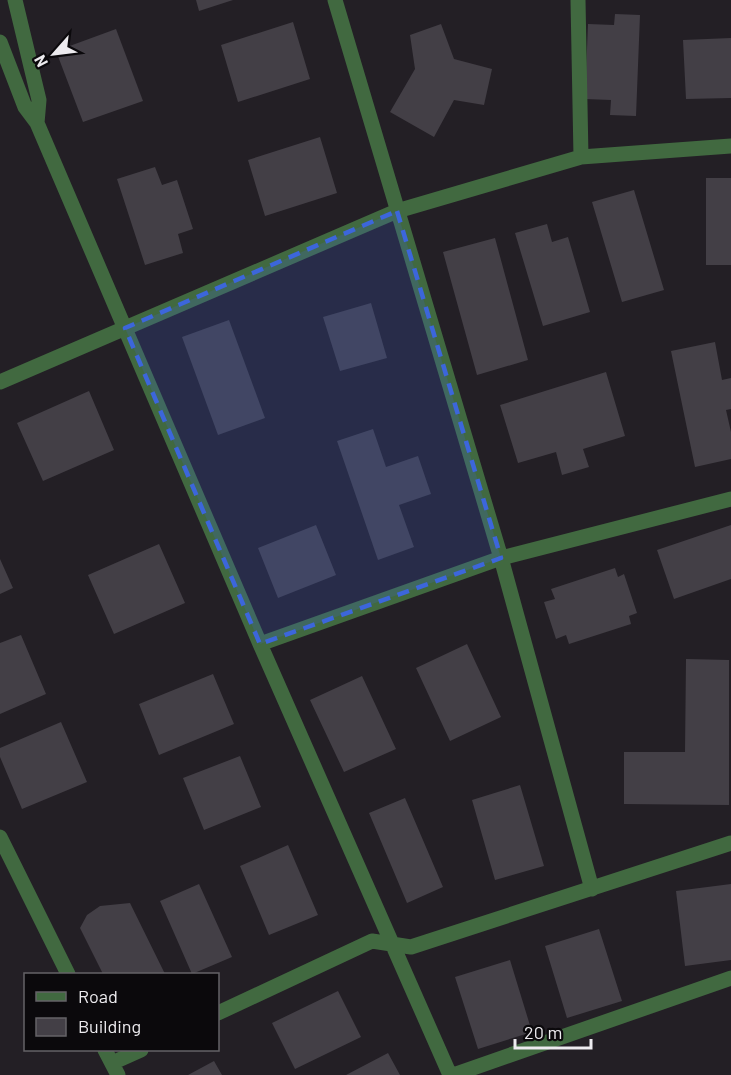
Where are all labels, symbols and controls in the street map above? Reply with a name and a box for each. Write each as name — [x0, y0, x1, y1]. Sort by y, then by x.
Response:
north arrow — [24, 24, 84, 84]
text: N — [29, 52, 51, 70]
legend — [24, 973, 219, 1051]
text: Road — [78, 985, 118, 1007]
scale bar — [515, 1012, 592, 1050]
text: Building — [78, 1015, 141, 1037]
text: 20 m — [524, 1021, 562, 1043]

